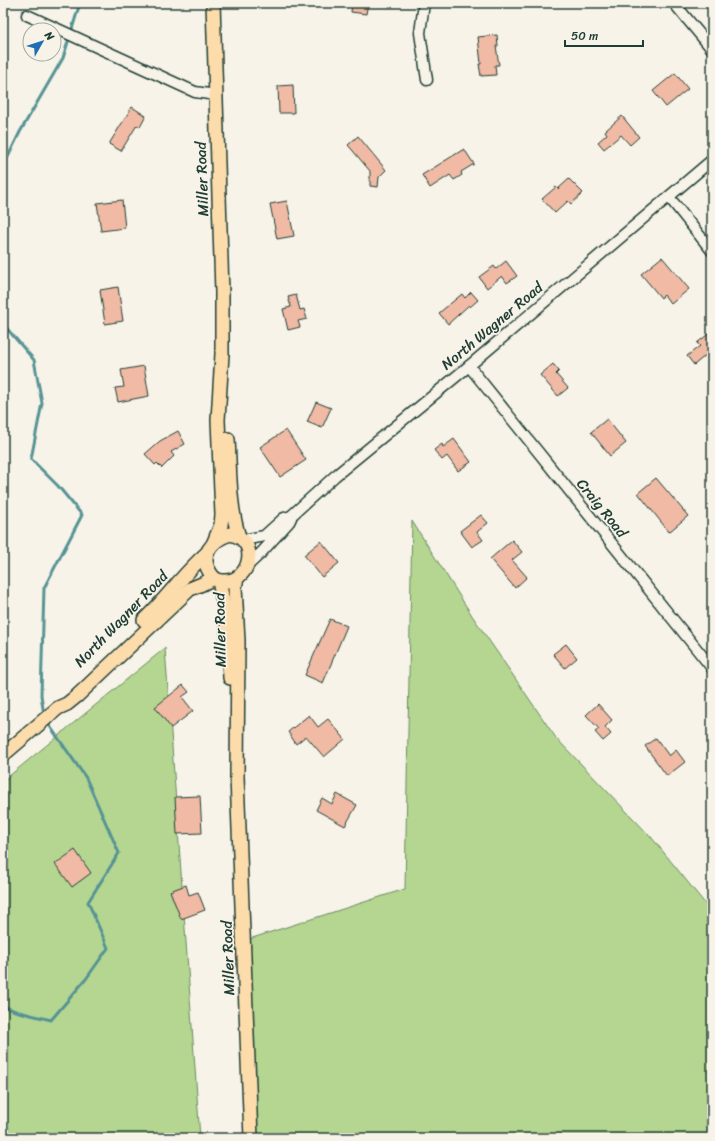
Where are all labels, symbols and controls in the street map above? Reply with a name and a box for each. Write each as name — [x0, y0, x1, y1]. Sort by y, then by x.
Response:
north arrow — [22, 22, 62, 62]
scale bar — [565, 22, 643, 48]
text: 50 m — [571, 25, 598, 47]
text: N — [39, 26, 59, 45]
street label: Miller Road — [188, 140, 216, 217]
street label: North Wagner Road — [435, 275, 550, 377]
street label: Craig Road — [570, 472, 635, 544]
street label: North Wagner Road — [68, 564, 175, 674]
street label: Miller Road — [206, 591, 234, 668]
street label: Miller Road — [214, 919, 242, 996]

